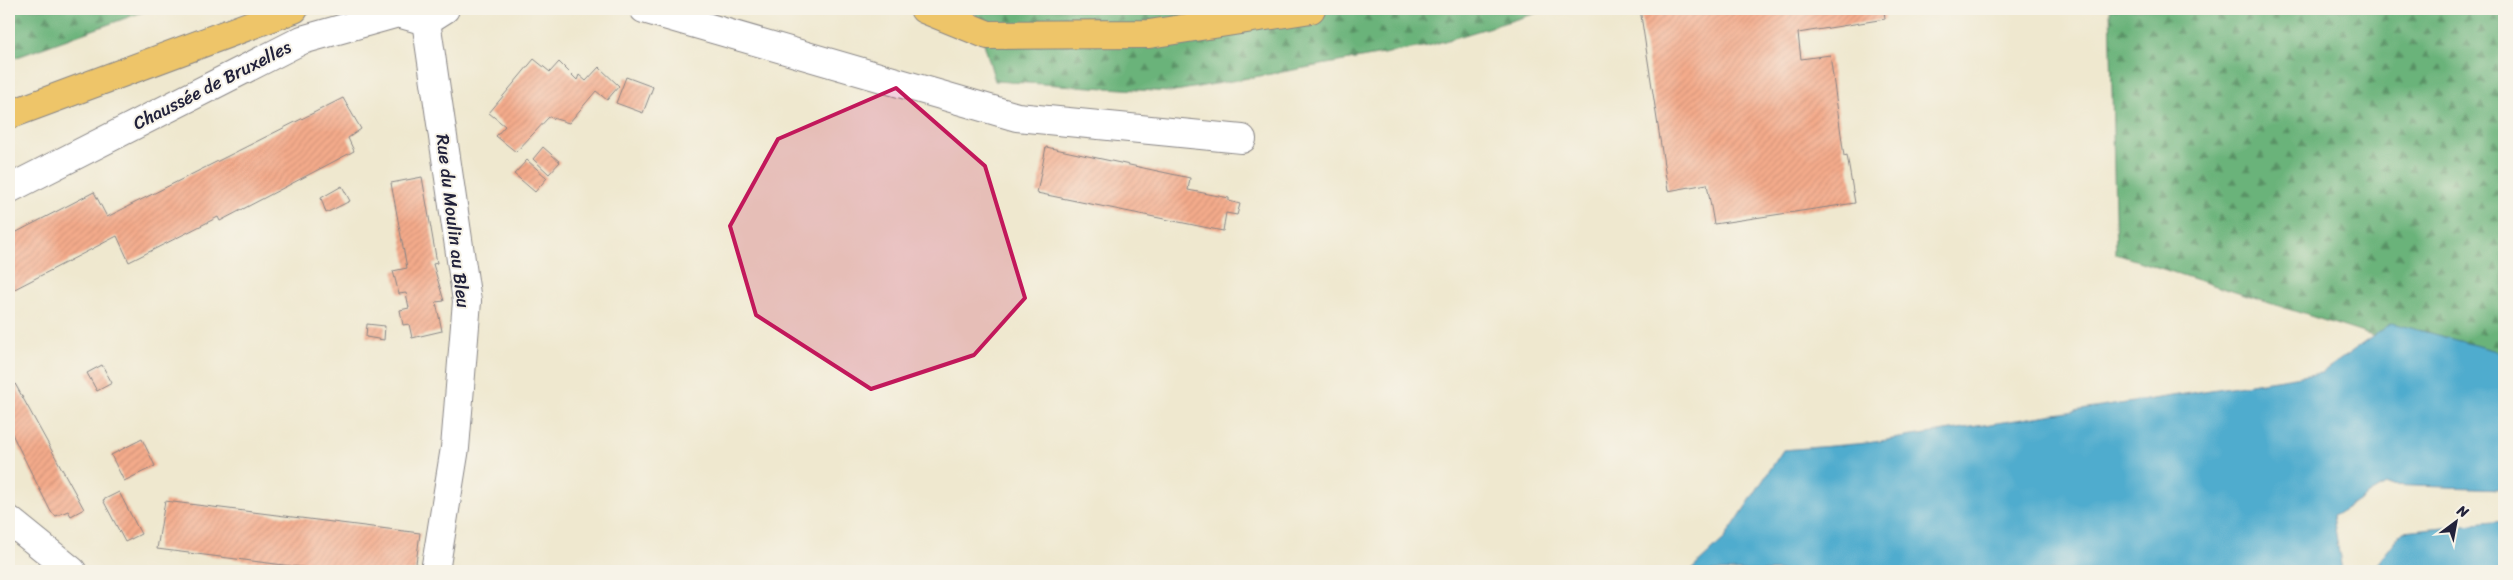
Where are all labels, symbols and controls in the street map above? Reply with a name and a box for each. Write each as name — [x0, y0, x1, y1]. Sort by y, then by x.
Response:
street label: Chaussée de Bruxelles — [127, 31, 297, 139]
street label: Rue du Moulin au Bleu — [426, 132, 480, 310]
north arrow — [2430, 498, 2480, 548]
text: N — [2451, 498, 2474, 525]

